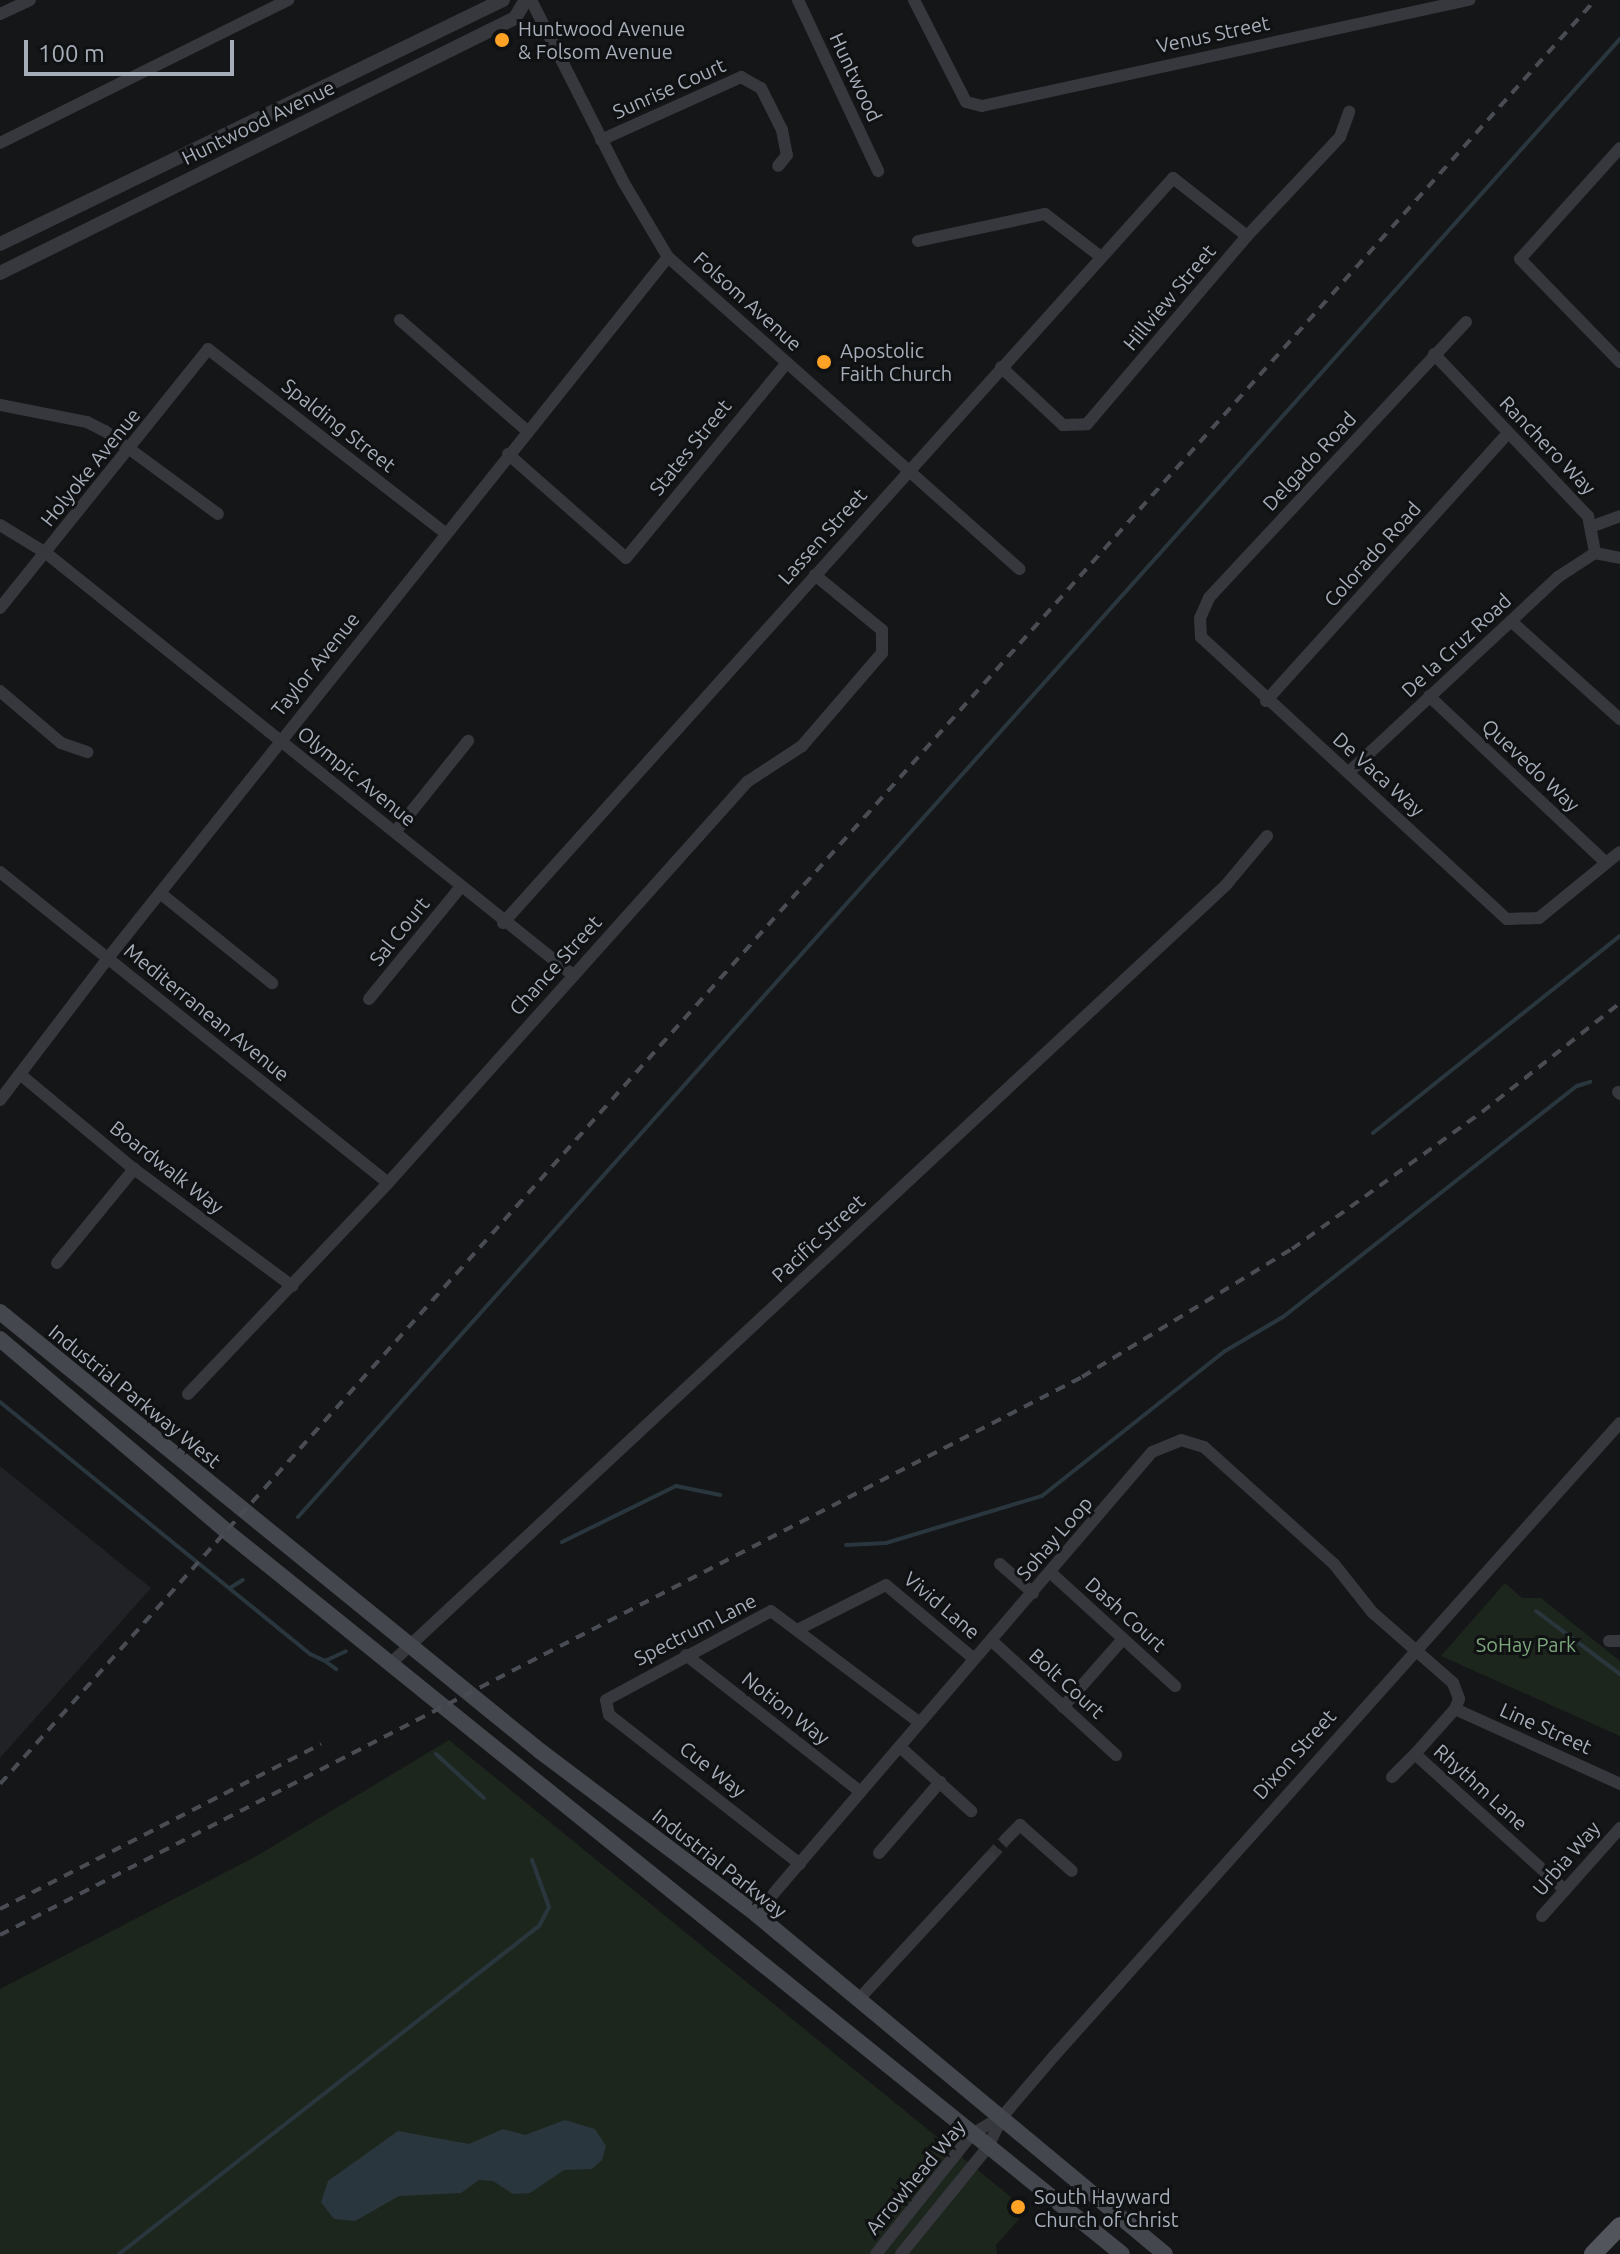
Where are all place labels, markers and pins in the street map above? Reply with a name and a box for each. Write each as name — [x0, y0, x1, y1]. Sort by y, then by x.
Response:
place label: Huntwood Avenue & Folsom Avenue — [518, 16, 685, 63]
marker: Huntwood Avenue & Folsom Avenue — [493, 31, 511, 49]
place label: Apostolic Faith Church — [840, 338, 952, 385]
marker: Apostolic Faith Church — [815, 353, 833, 371]
place label: South Hayward Church of Christ — [1034, 2184, 1179, 2231]
marker: South Hayward Church of Christ — [1009, 2198, 1027, 2216]

